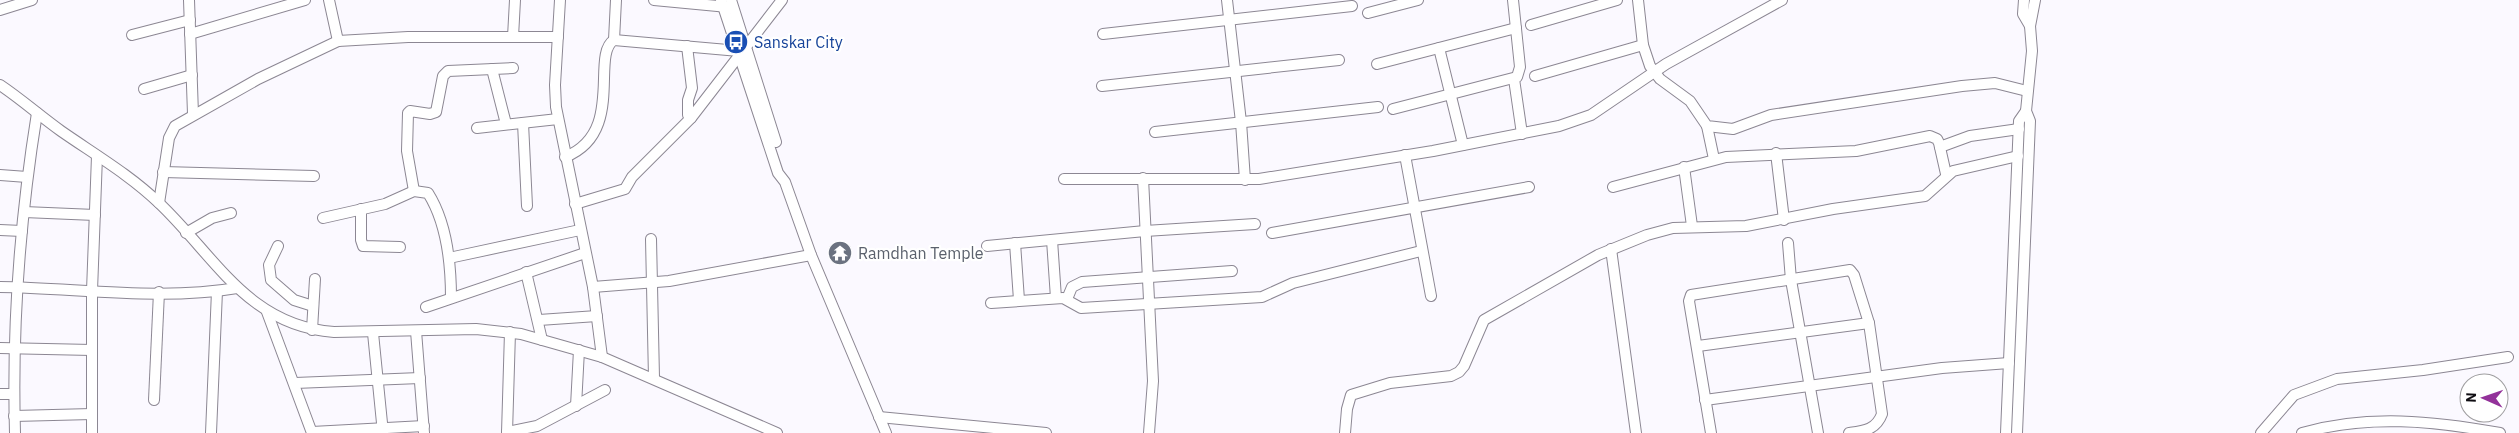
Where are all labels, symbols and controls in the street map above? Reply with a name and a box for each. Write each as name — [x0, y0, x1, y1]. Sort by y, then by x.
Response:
bus stop icon: Sanskar City — [723, 29, 749, 55]
place label: Sanskar City — [754, 32, 843, 52]
temple icon: Ramdhan Temple — [827, 240, 853, 266]
place label: Ramdhan Temple — [858, 243, 984, 263]
north arrow — [2459, 373, 2509, 423]
text: N — [2462, 392, 2480, 403]

